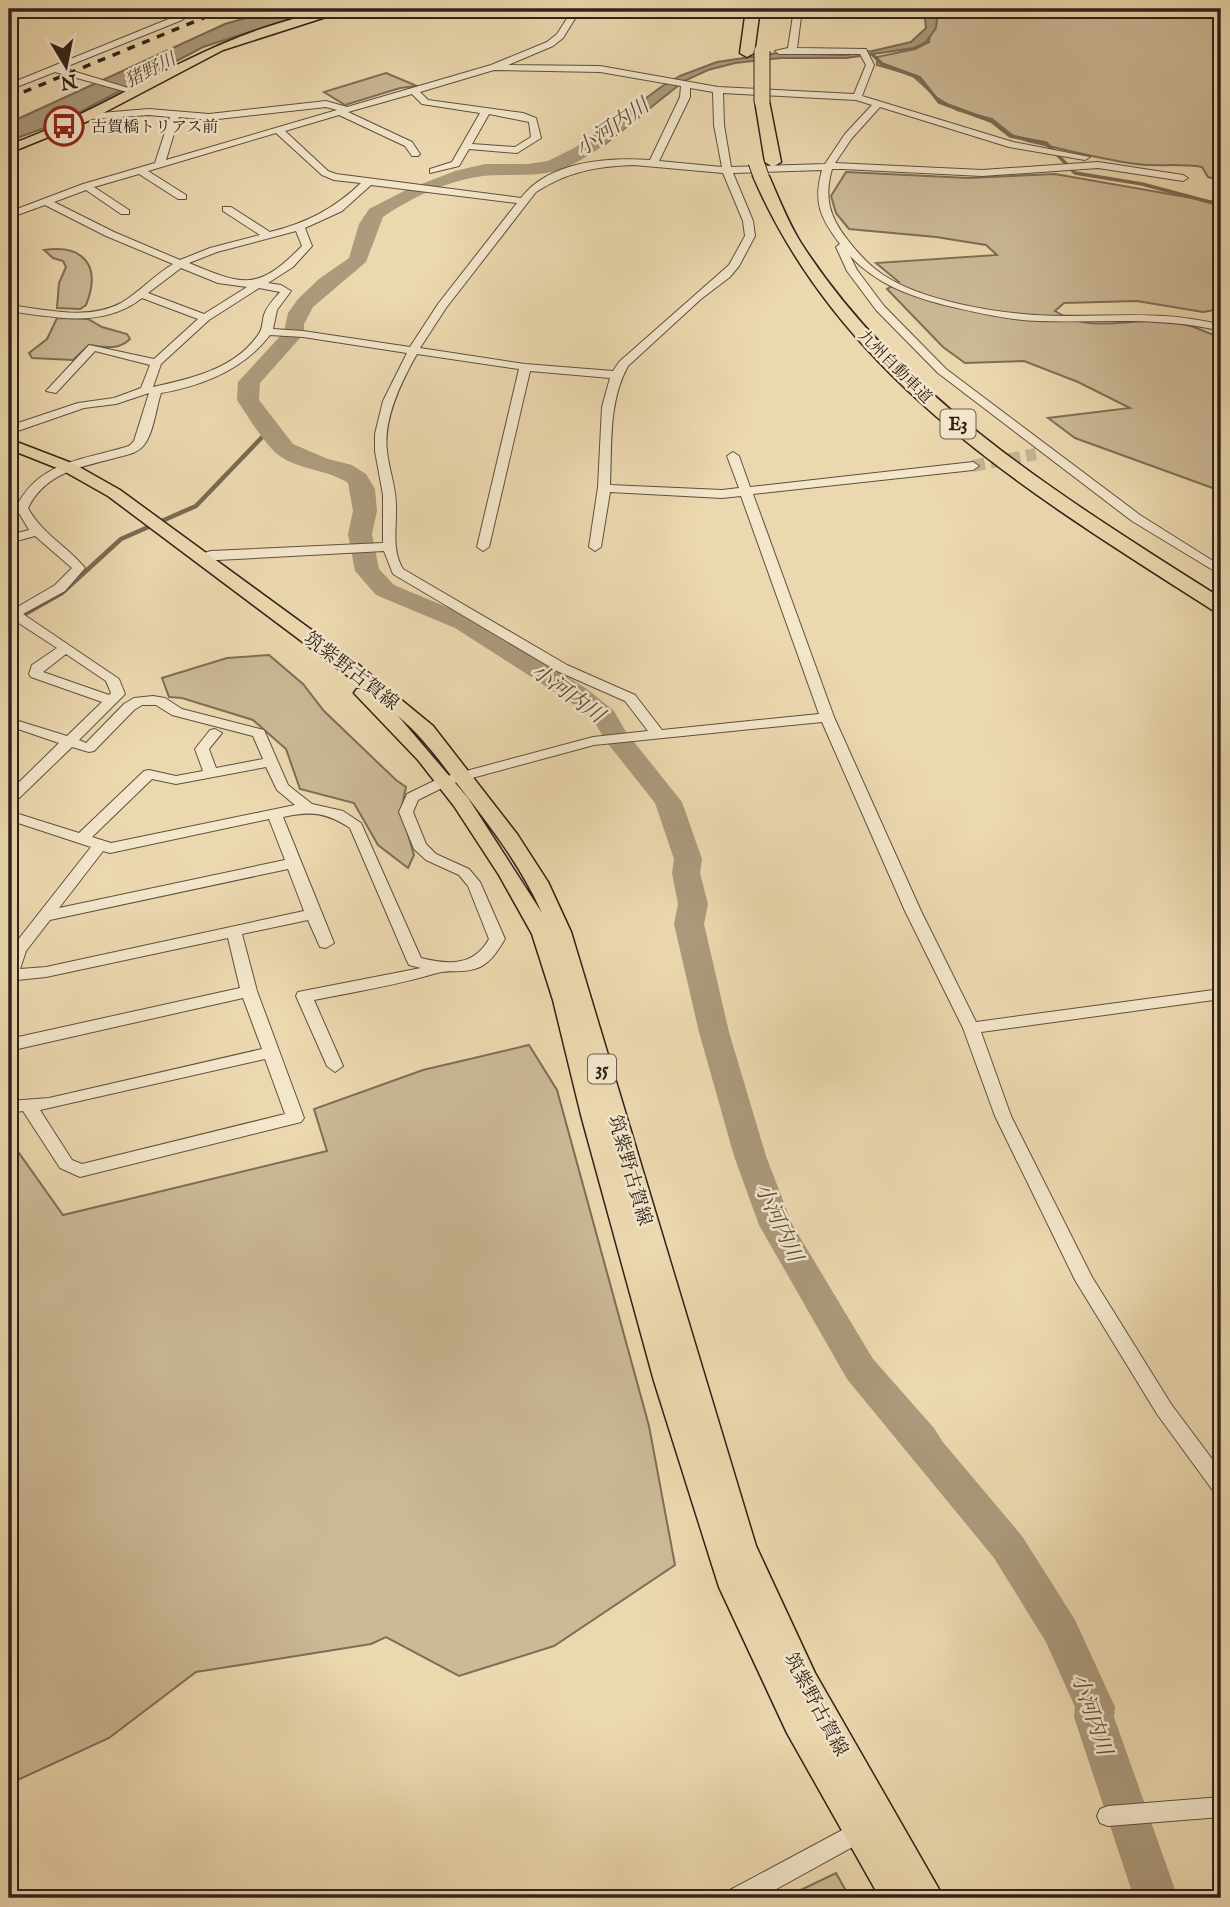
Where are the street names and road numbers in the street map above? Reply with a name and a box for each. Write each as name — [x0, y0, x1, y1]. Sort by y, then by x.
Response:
street label: 九州自動車道 — [854, 326, 936, 408]
road number: E3 — [940, 410, 976, 438]
street label: 筑紫野古賀線 — [298, 627, 403, 716]
road number: 35 — [588, 1054, 616, 1084]
street label: 筑紫野古賀線 — [602, 1112, 656, 1229]
street label: 筑紫野古賀線 — [778, 1649, 853, 1761]

